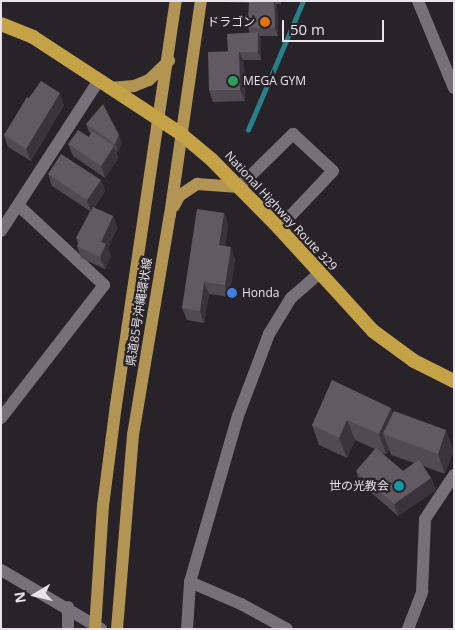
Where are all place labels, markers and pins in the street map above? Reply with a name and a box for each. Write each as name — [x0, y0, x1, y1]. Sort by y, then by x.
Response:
place label: ドラゴン — [207, 15, 255, 29]
marker: ドラゴン — [259, 16, 271, 28]
place label: MEGA GYM — [243, 74, 306, 88]
marker: MEGA GYM — [227, 75, 239, 87]
place label: Honda — [242, 286, 279, 300]
marker: Honda — [226, 287, 238, 299]
place label: 世の光教会 — [329, 479, 389, 493]
marker: 世の光教会 — [393, 480, 405, 492]

